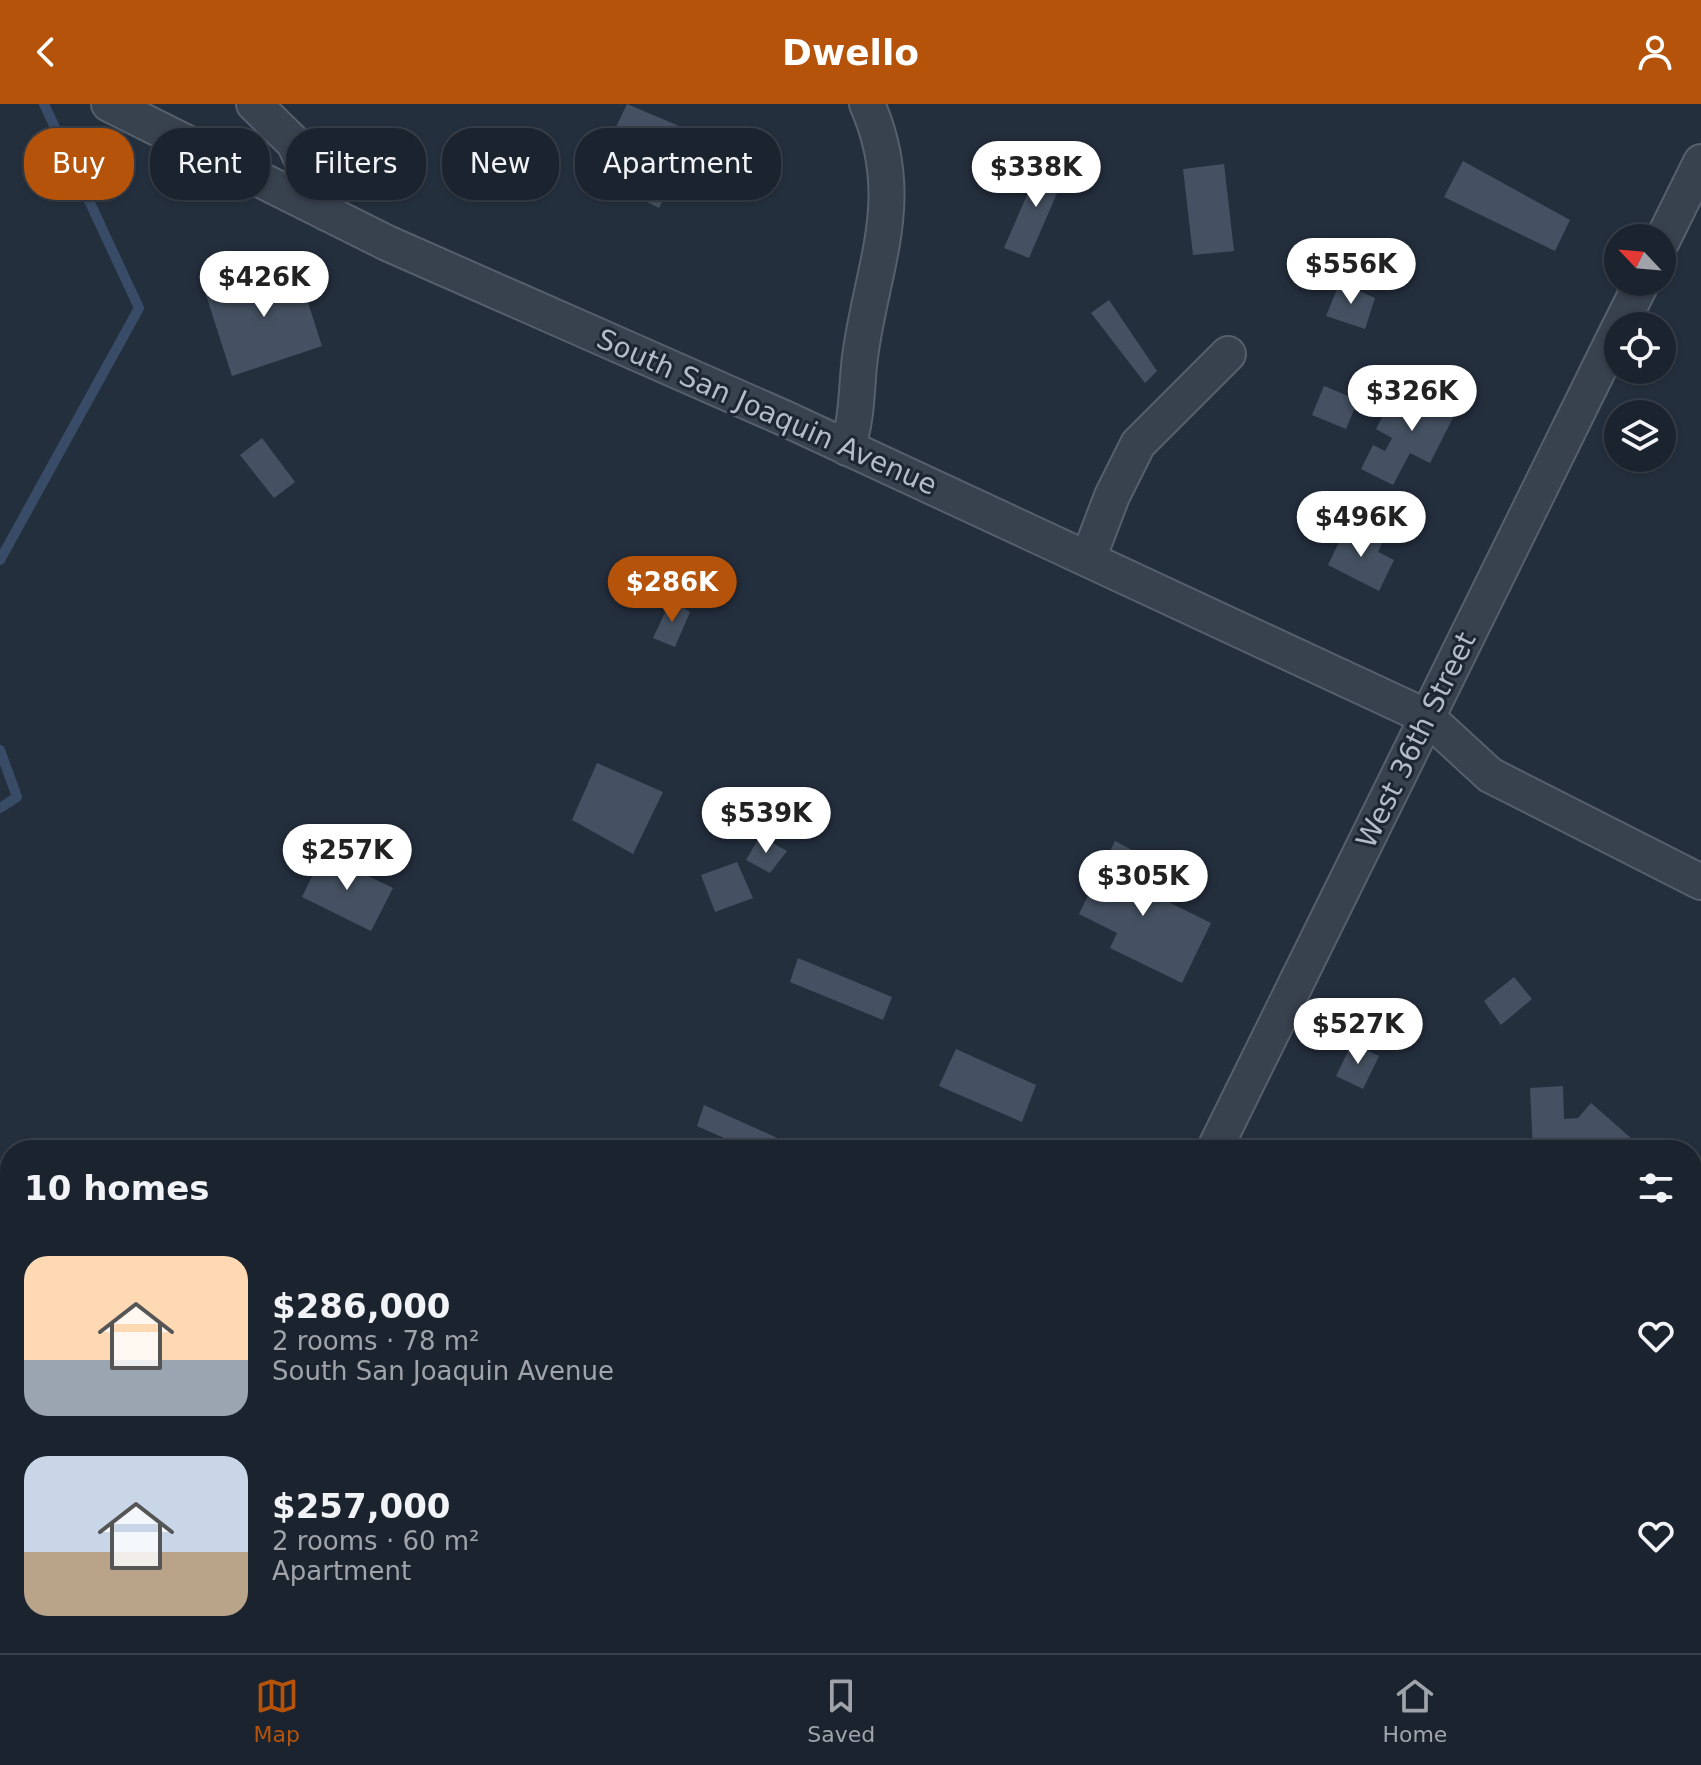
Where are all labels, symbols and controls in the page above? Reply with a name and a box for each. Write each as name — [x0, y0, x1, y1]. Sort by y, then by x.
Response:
icon: back — [24, 30, 68, 74]
icon: person — [1633, 30, 1677, 74]
text: Dwello — [782, 32, 919, 73]
chip: Buy — [24, 128, 134, 200]
chip: Rent — [150, 128, 270, 200]
chip: Filters — [286, 128, 426, 200]
chip: New — [442, 128, 559, 200]
chip: Apartment — [575, 128, 781, 200]
pin: $338K — [980, 141, 1092, 209]
text: $338K — [990, 152, 1082, 182]
north arrow — [1604, 224, 1676, 296]
map controls — [1604, 224, 1676, 472]
pin: $556K — [1295, 238, 1407, 306]
text: $556K — [1305, 249, 1397, 279]
pin: $426K — [208, 251, 320, 319]
text: $426K — [218, 262, 310, 292]
button: locate — [1604, 312, 1676, 384]
street label: South San Joaquin Avenue — [592, 322, 942, 502]
pin: $326K — [1356, 365, 1468, 433]
text: $326K — [1366, 376, 1458, 406]
button: layers — [1604, 400, 1676, 472]
pin: $496K — [1305, 491, 1417, 559]
text: $496K — [1315, 502, 1407, 532]
pin: $286K — [616, 556, 728, 624]
text: $286K — [626, 567, 718, 597]
street label: West 36th Street — [1349, 627, 1483, 853]
pin: $539K — [710, 787, 822, 855]
text: $539K — [720, 798, 812, 828]
pin: $257K — [291, 824, 403, 892]
text: $257K — [301, 835, 393, 865]
pin: $305K — [1087, 850, 1199, 918]
text: $305K — [1097, 861, 1189, 891]
pin: $527K — [1302, 998, 1414, 1066]
text: $527K — [1312, 1009, 1404, 1039]
icon: filters — [1634, 1166, 1678, 1210]
text: 10 homes — [24, 1168, 209, 1208]
text: $286,000 — [272, 1286, 451, 1326]
icon: home — [88, 1288, 184, 1384]
icon: heart — [1634, 1314, 1678, 1358]
text: 2 rooms · 78 m² — [272, 1326, 480, 1356]
text: South San Joaquin Avenue — [272, 1356, 614, 1386]
text: $257,000 — [272, 1486, 451, 1526]
icon: home — [88, 1488, 184, 1584]
icon: heart — [1634, 1514, 1678, 1558]
text: 2 rooms · 60 m² — [272, 1526, 480, 1556]
text: Apartment — [272, 1556, 411, 1586]
tab: Map — [254, 1674, 300, 1747]
tab: Saved — [807, 1674, 875, 1747]
tab: Home — [1382, 1674, 1447, 1747]

